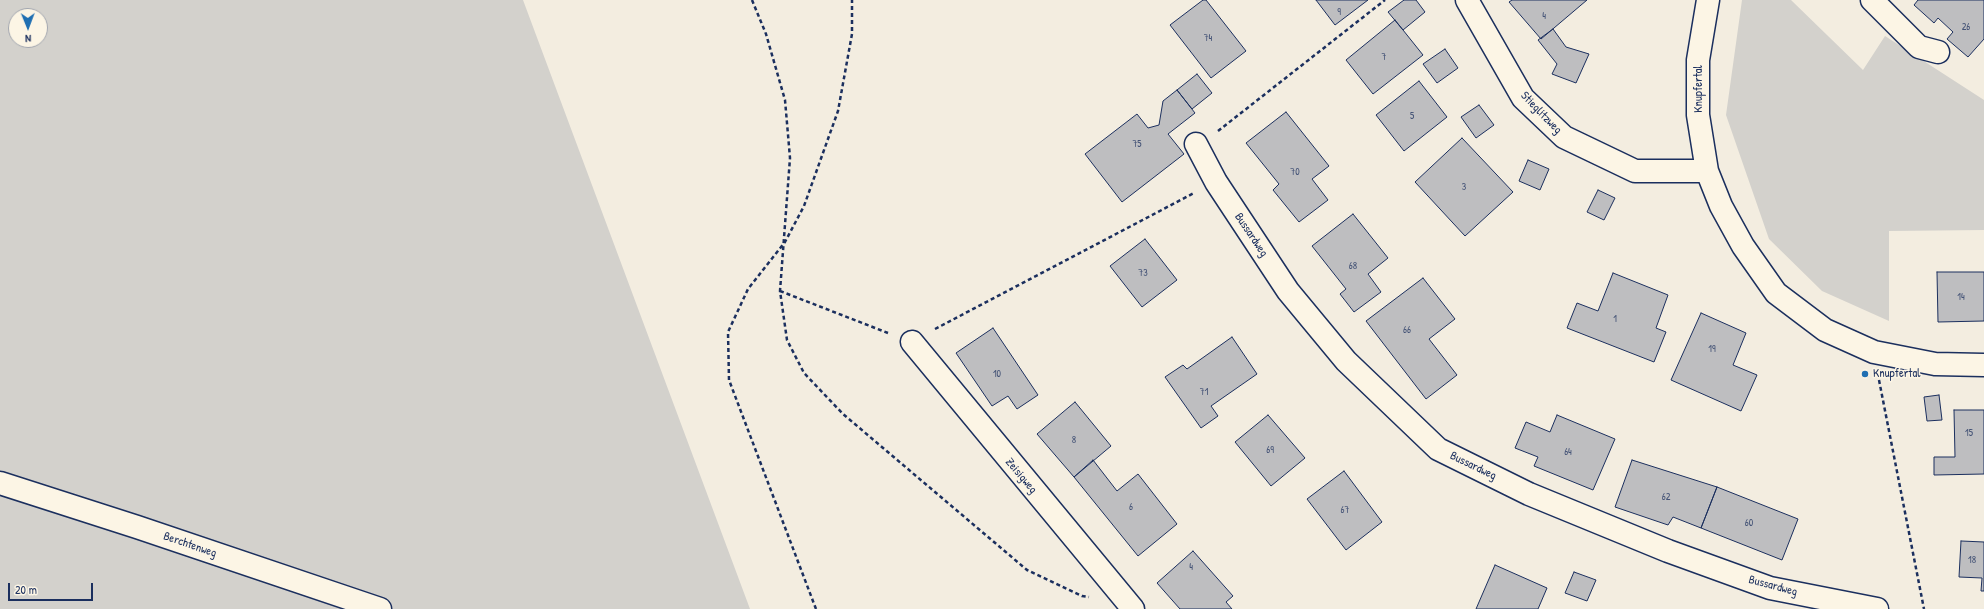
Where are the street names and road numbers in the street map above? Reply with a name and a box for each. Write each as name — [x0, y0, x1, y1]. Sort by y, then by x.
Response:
street label: Knupfertal — [1692, 65, 1706, 113]
street label: Stieglitzweg — [1517, 89, 1565, 137]
street label: Bussardweg — [1231, 210, 1271, 260]
street label: Bussardweg — [1447, 449, 1499, 483]
street label: Zeisigweg — [1002, 455, 1040, 497]
street label: Berchtenweg — [162, 529, 218, 561]
street label: Bussardweg — [1747, 573, 1799, 599]

